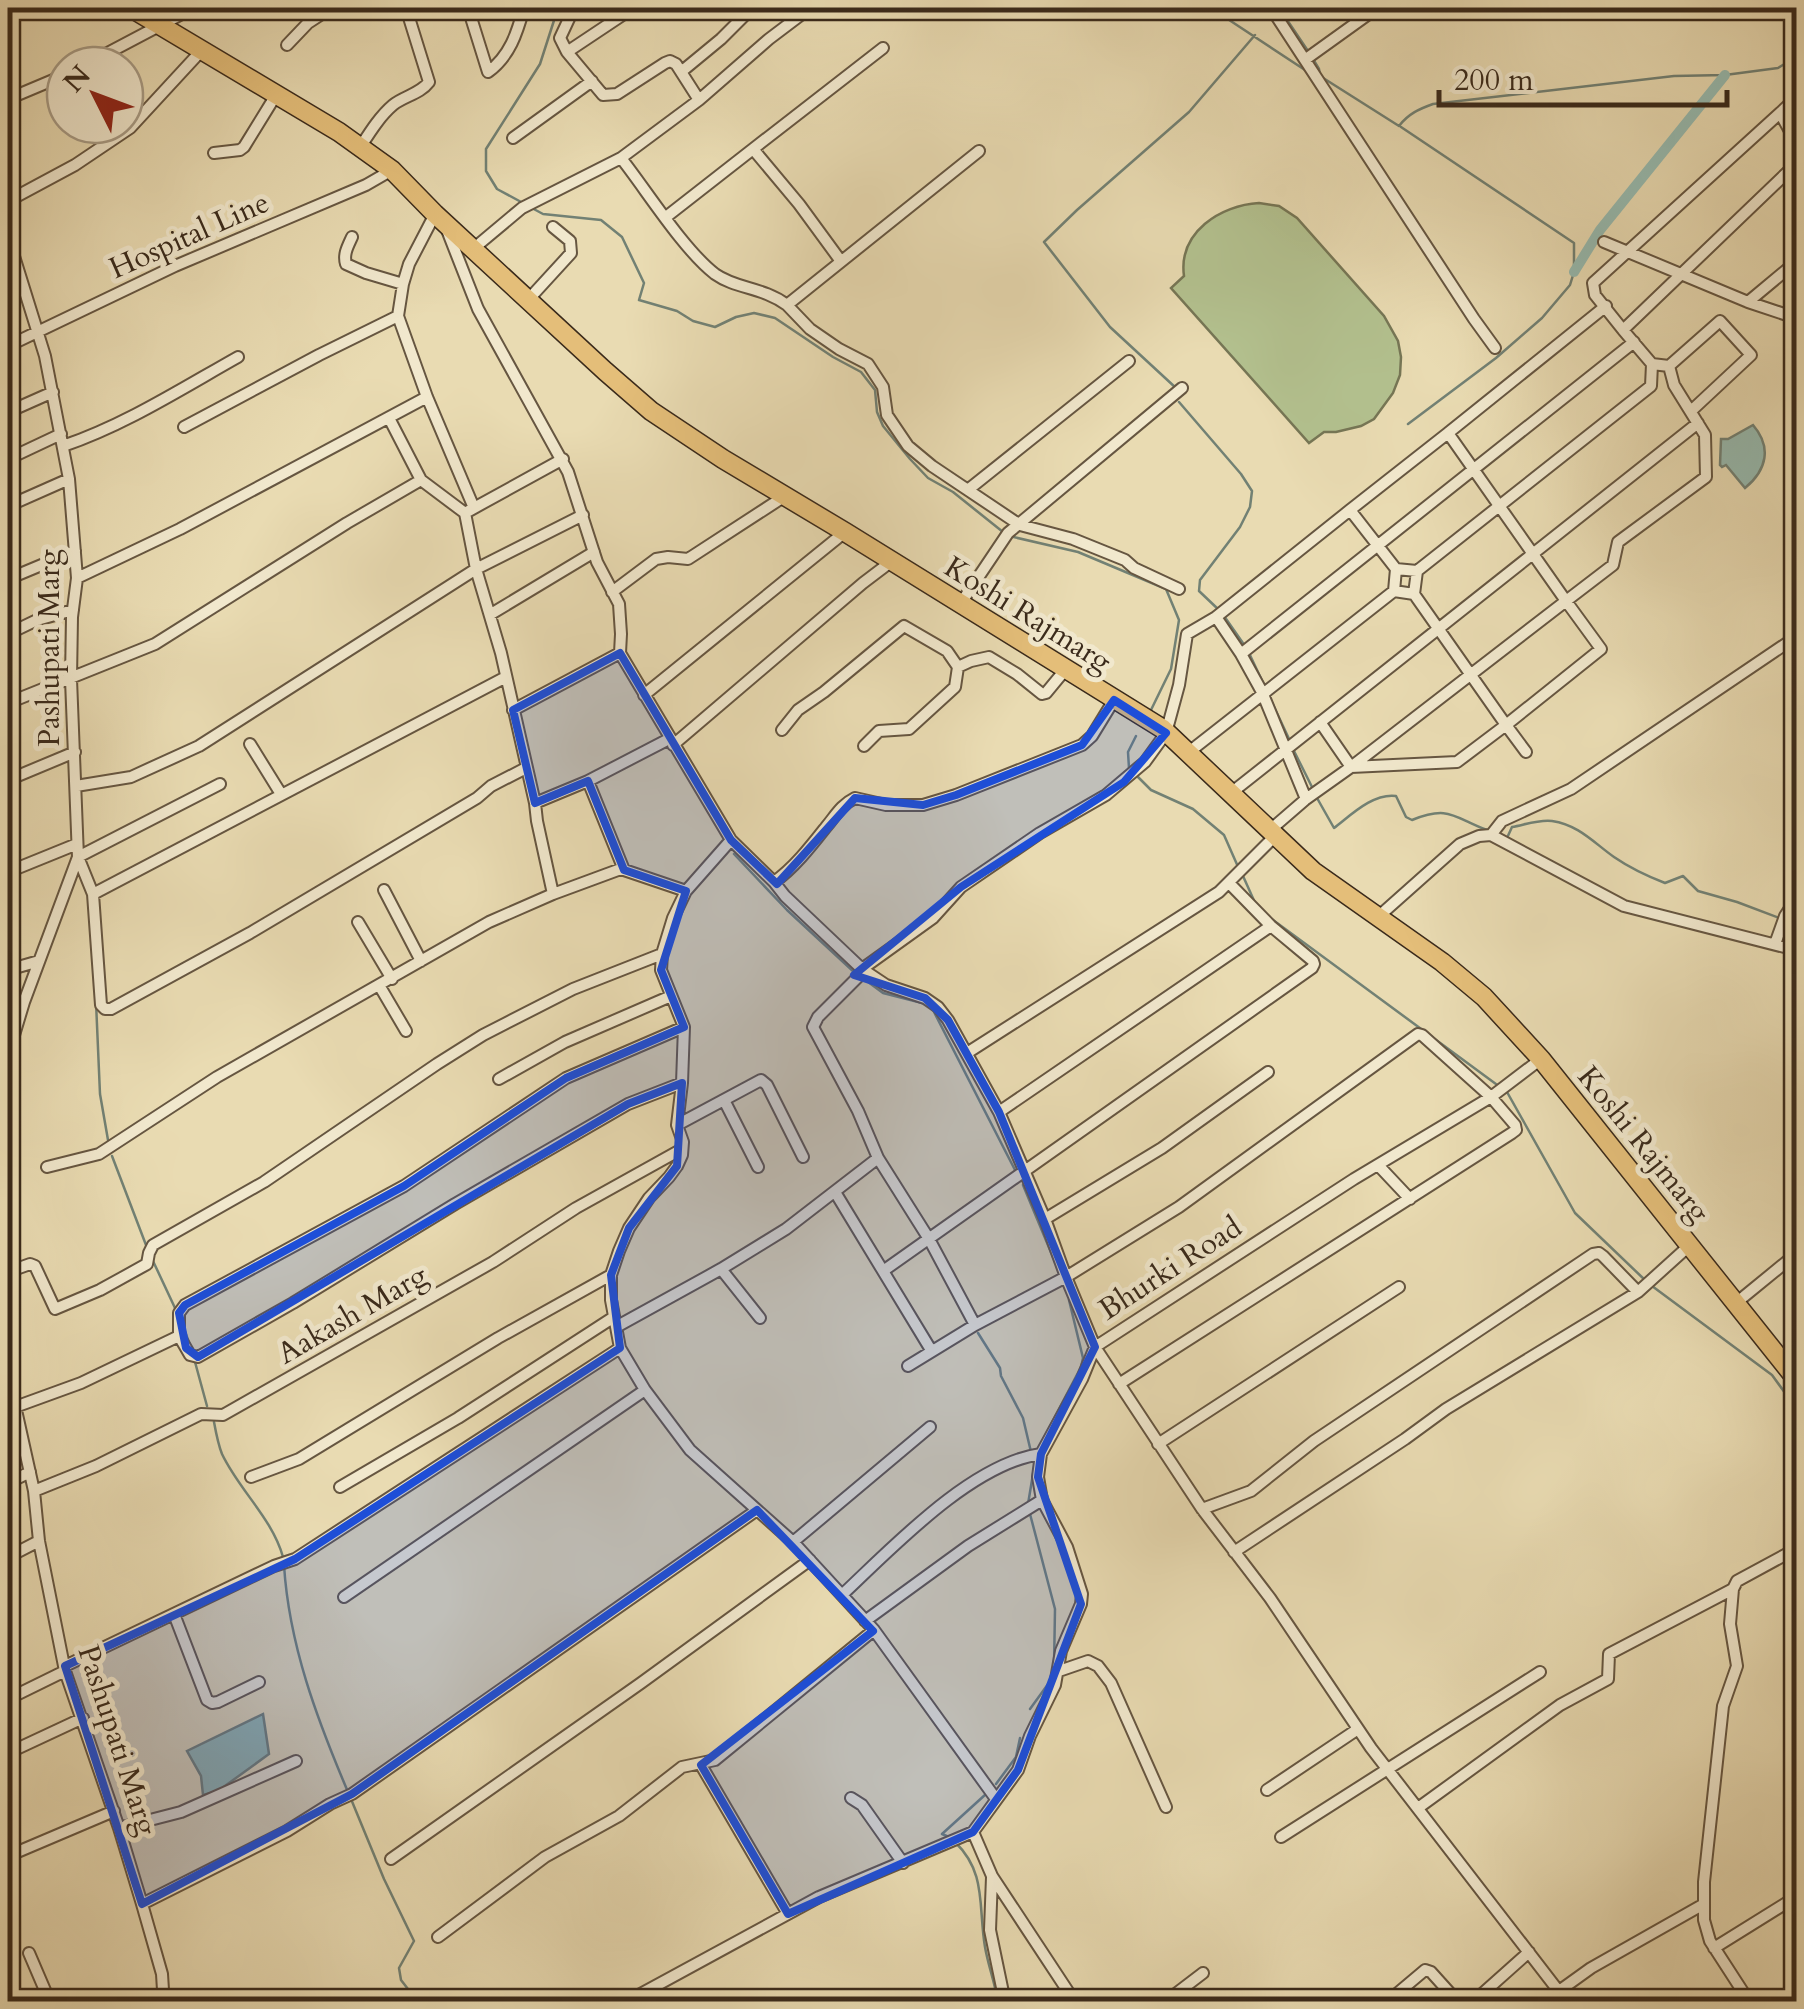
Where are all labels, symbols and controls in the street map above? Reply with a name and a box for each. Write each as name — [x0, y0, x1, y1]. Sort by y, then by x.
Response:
north arrow — [45, 45, 145, 145]
scale bar — [1439, 45, 1726, 107]
text: N — [55, 57, 99, 101]
text: 200 m — [1454, 60, 1534, 101]
street label: Hospital Line — [103, 182, 276, 289]
street label: Koshi Rajmarg — [936, 547, 1119, 682]
street label: Pashupati Marg — [29, 549, 70, 747]
street label: Koshi Rajmarg — [1568, 1058, 1719, 1231]
street label: Bhurki Road — [1091, 1207, 1250, 1330]
street label: Aakash Marg — [270, 1255, 435, 1374]
street label: Pashupati Marg — [68, 1640, 168, 1841]

